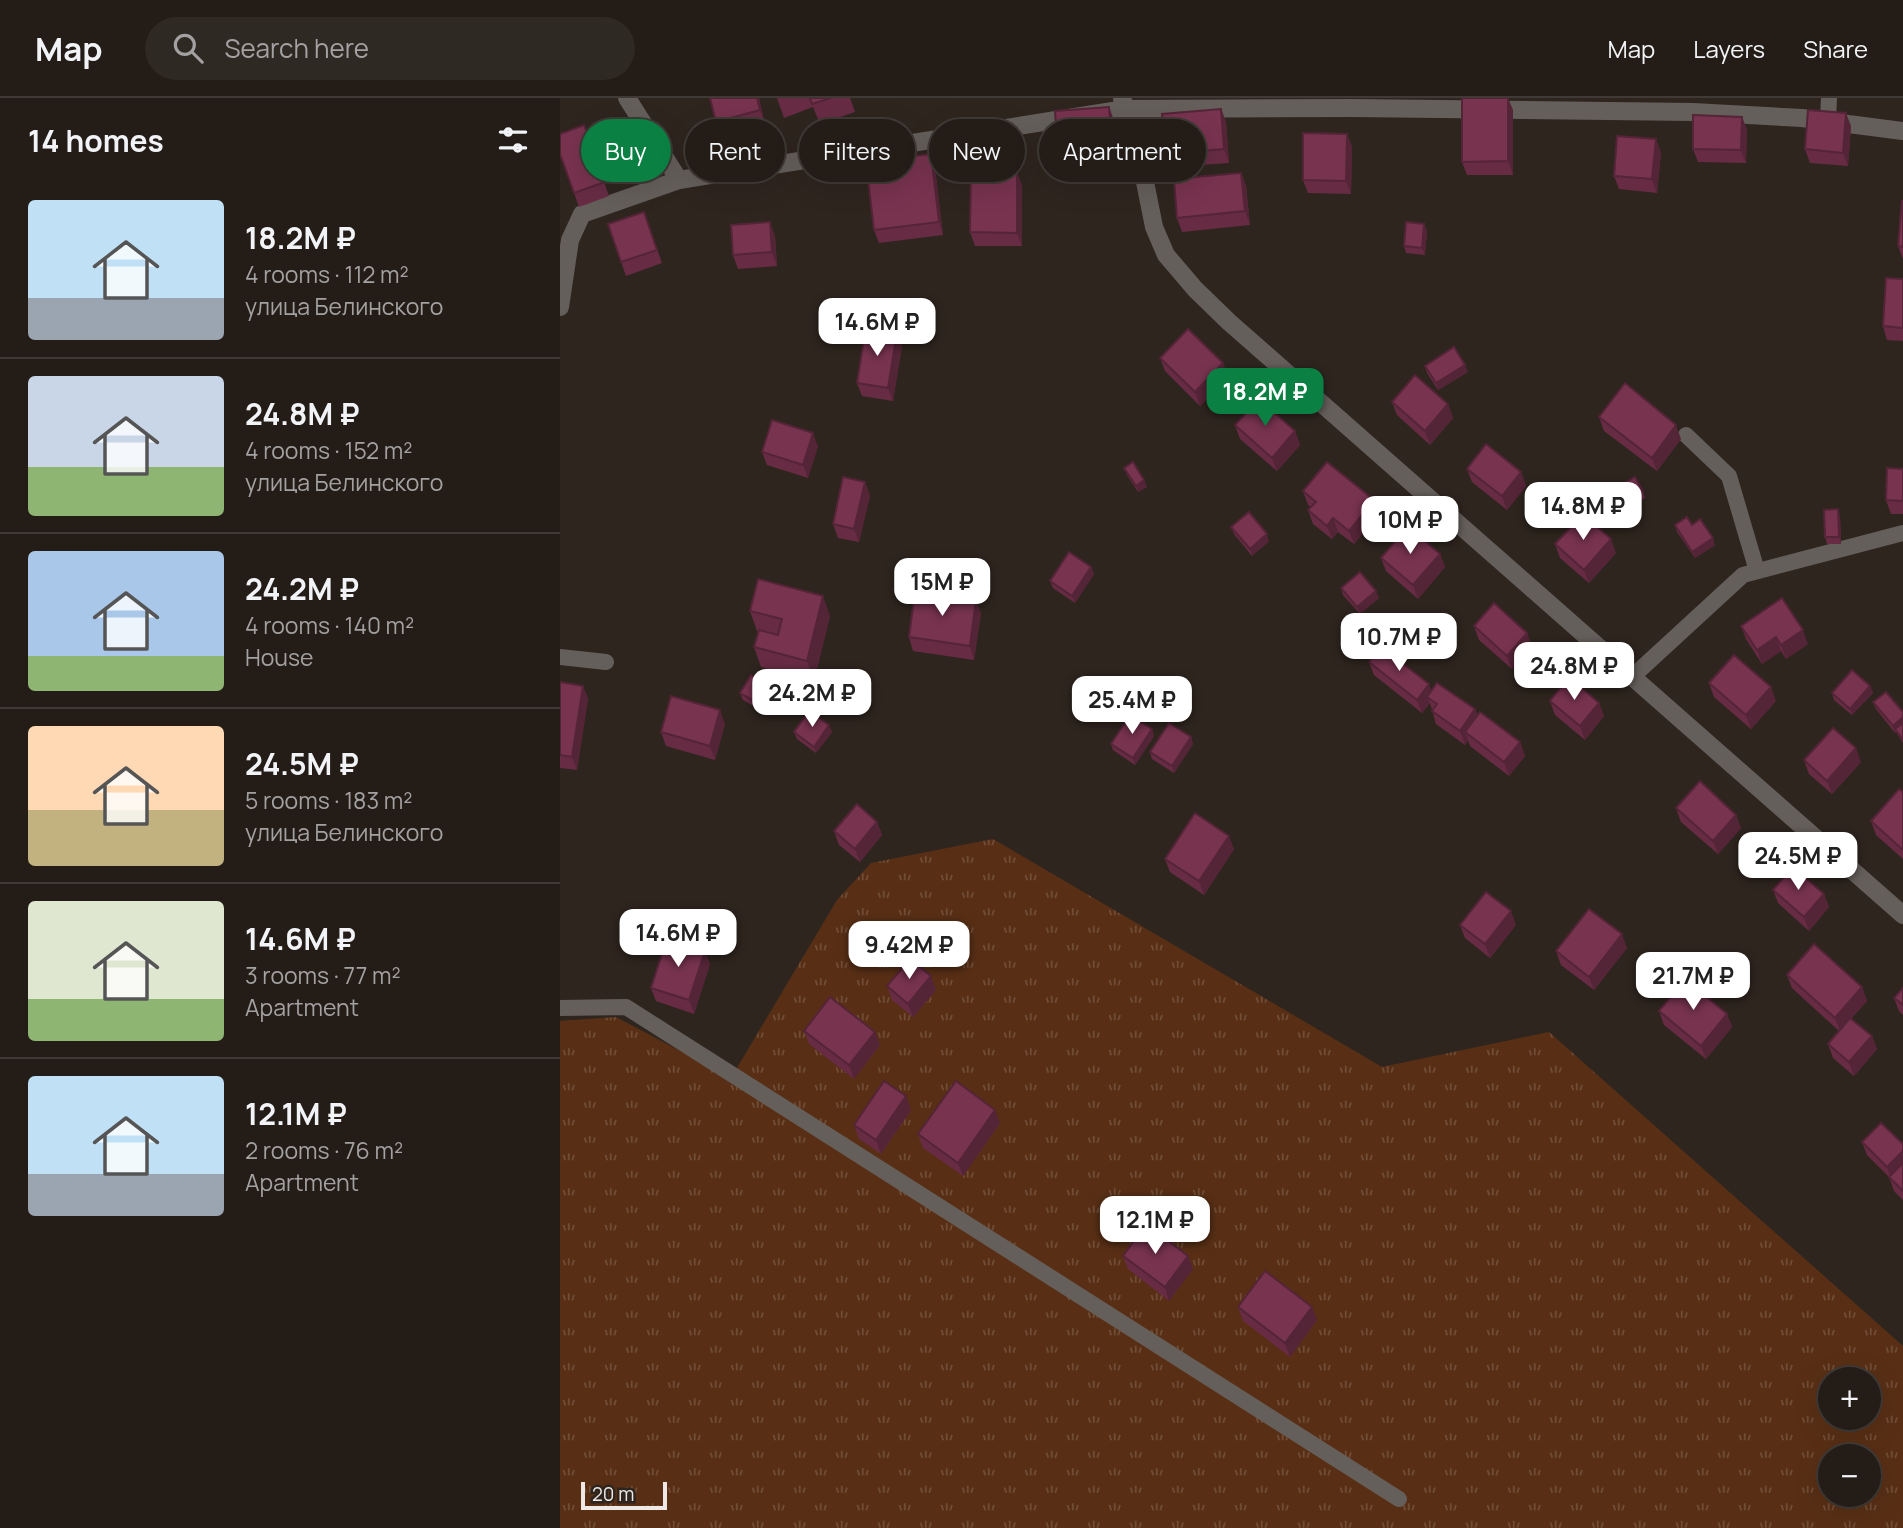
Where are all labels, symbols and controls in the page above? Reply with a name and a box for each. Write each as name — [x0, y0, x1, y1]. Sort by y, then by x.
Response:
search box — [145, 17, 635, 80]
text: Map — [35, 26, 103, 71]
icon: search — [169, 29, 207, 67]
text: Search here — [225, 30, 369, 66]
text: Map — [1608, 32, 1655, 65]
text: Layers — [1693, 32, 1765, 65]
text: Share — [1803, 32, 1868, 65]
chip: Buy — [581, 119, 671, 182]
chip: Rent — [685, 119, 785, 182]
chip: Filters — [799, 119, 915, 182]
chip: New — [929, 119, 1025, 182]
chip: Apartment — [1039, 119, 1206, 182]
text: 14 homes — [28, 120, 164, 161]
icon: filters — [494, 121, 532, 159]
text: 18.2M ₽ — [245, 217, 356, 258]
icon: home — [84, 228, 168, 312]
text: 4 rooms · 112 m² — [245, 258, 409, 290]
text: улица Белинского — [245, 290, 443, 322]
pin: 14.6M ₽ — [812, 299, 942, 358]
text: 14.6M ₽ — [835, 305, 919, 337]
pin: 18.2M ₽ — [1200, 368, 1330, 428]
text: 18.2M ₽ — [1223, 375, 1307, 407]
text: 24.8M ₽ — [245, 393, 360, 434]
icon: home — [84, 404, 168, 488]
text: 4 rooms · 152 m² — [245, 434, 412, 466]
text: улица Белинского — [245, 466, 443, 498]
pin: 14.8M ₽ — [1518, 482, 1648, 542]
text: 14.8M ₽ — [1541, 489, 1625, 521]
pin: 10M ₽ — [1361, 496, 1459, 556]
text: 10M ₽ — [1377, 503, 1443, 535]
pin: 15M ₽ — [893, 559, 991, 618]
text: 15M ₽ — [910, 565, 974, 597]
text: 24.2M ₽ — [245, 568, 359, 609]
icon: home — [84, 579, 168, 663]
text: 4 rooms · 140 m² — [245, 609, 414, 641]
pin: 10.7M ₽ — [1334, 614, 1464, 673]
text: 10.7M ₽ — [1357, 620, 1441, 652]
text: House — [245, 641, 314, 673]
pin: 24.8M ₽ — [1509, 642, 1639, 702]
text: 24.8M ₽ — [1530, 649, 1618, 681]
pin: 24.2M ₽ — [747, 670, 877, 729]
text: 24.2M ₽ — [768, 676, 856, 708]
pin: 25.4M ₽ — [1067, 676, 1197, 736]
text: 25.4M ₽ — [1088, 683, 1176, 715]
text: 24.5M ₽ — [245, 743, 359, 784]
icon: home — [84, 754, 168, 838]
text: 5 rooms · 183 m² — [245, 784, 412, 816]
text: улица Белинского — [245, 816, 443, 848]
pin: 24.5M ₽ — [1733, 832, 1863, 892]
text: 24.5M ₽ — [1754, 839, 1842, 871]
pin: 14.6M ₽ — [613, 910, 743, 969]
text: 14.6M ₽ — [636, 916, 720, 948]
text: 14.6M ₽ — [245, 918, 356, 959]
pin: 9.42M ₽ — [844, 922, 974, 981]
text: 9.42M ₽ — [865, 928, 953, 960]
icon: home — [84, 929, 168, 1013]
pin: 21.7M ₽ — [1628, 953, 1758, 1012]
text: 3 rooms · 77 m² — [245, 959, 401, 991]
text: 21.7M ₽ — [1652, 959, 1734, 991]
text: Apartment — [245, 991, 359, 1023]
text: 12.1M ₽ — [245, 1093, 347, 1134]
icon: home — [84, 1104, 168, 1188]
text: 2 rooms · 76 m² — [245, 1134, 403, 1166]
text: Apartment — [245, 1166, 359, 1198]
pin: 12.1M ₽ — [1090, 1196, 1220, 1256]
text: 12.1M ₽ — [1116, 1203, 1194, 1235]
map controls — [1818, 1367, 1881, 1507]
button: + — [1818, 1367, 1881, 1430]
button: − — [1818, 1444, 1881, 1507]
scale bar — [581, 1479, 667, 1511]
text: 20 m — [592, 1481, 634, 1507]

